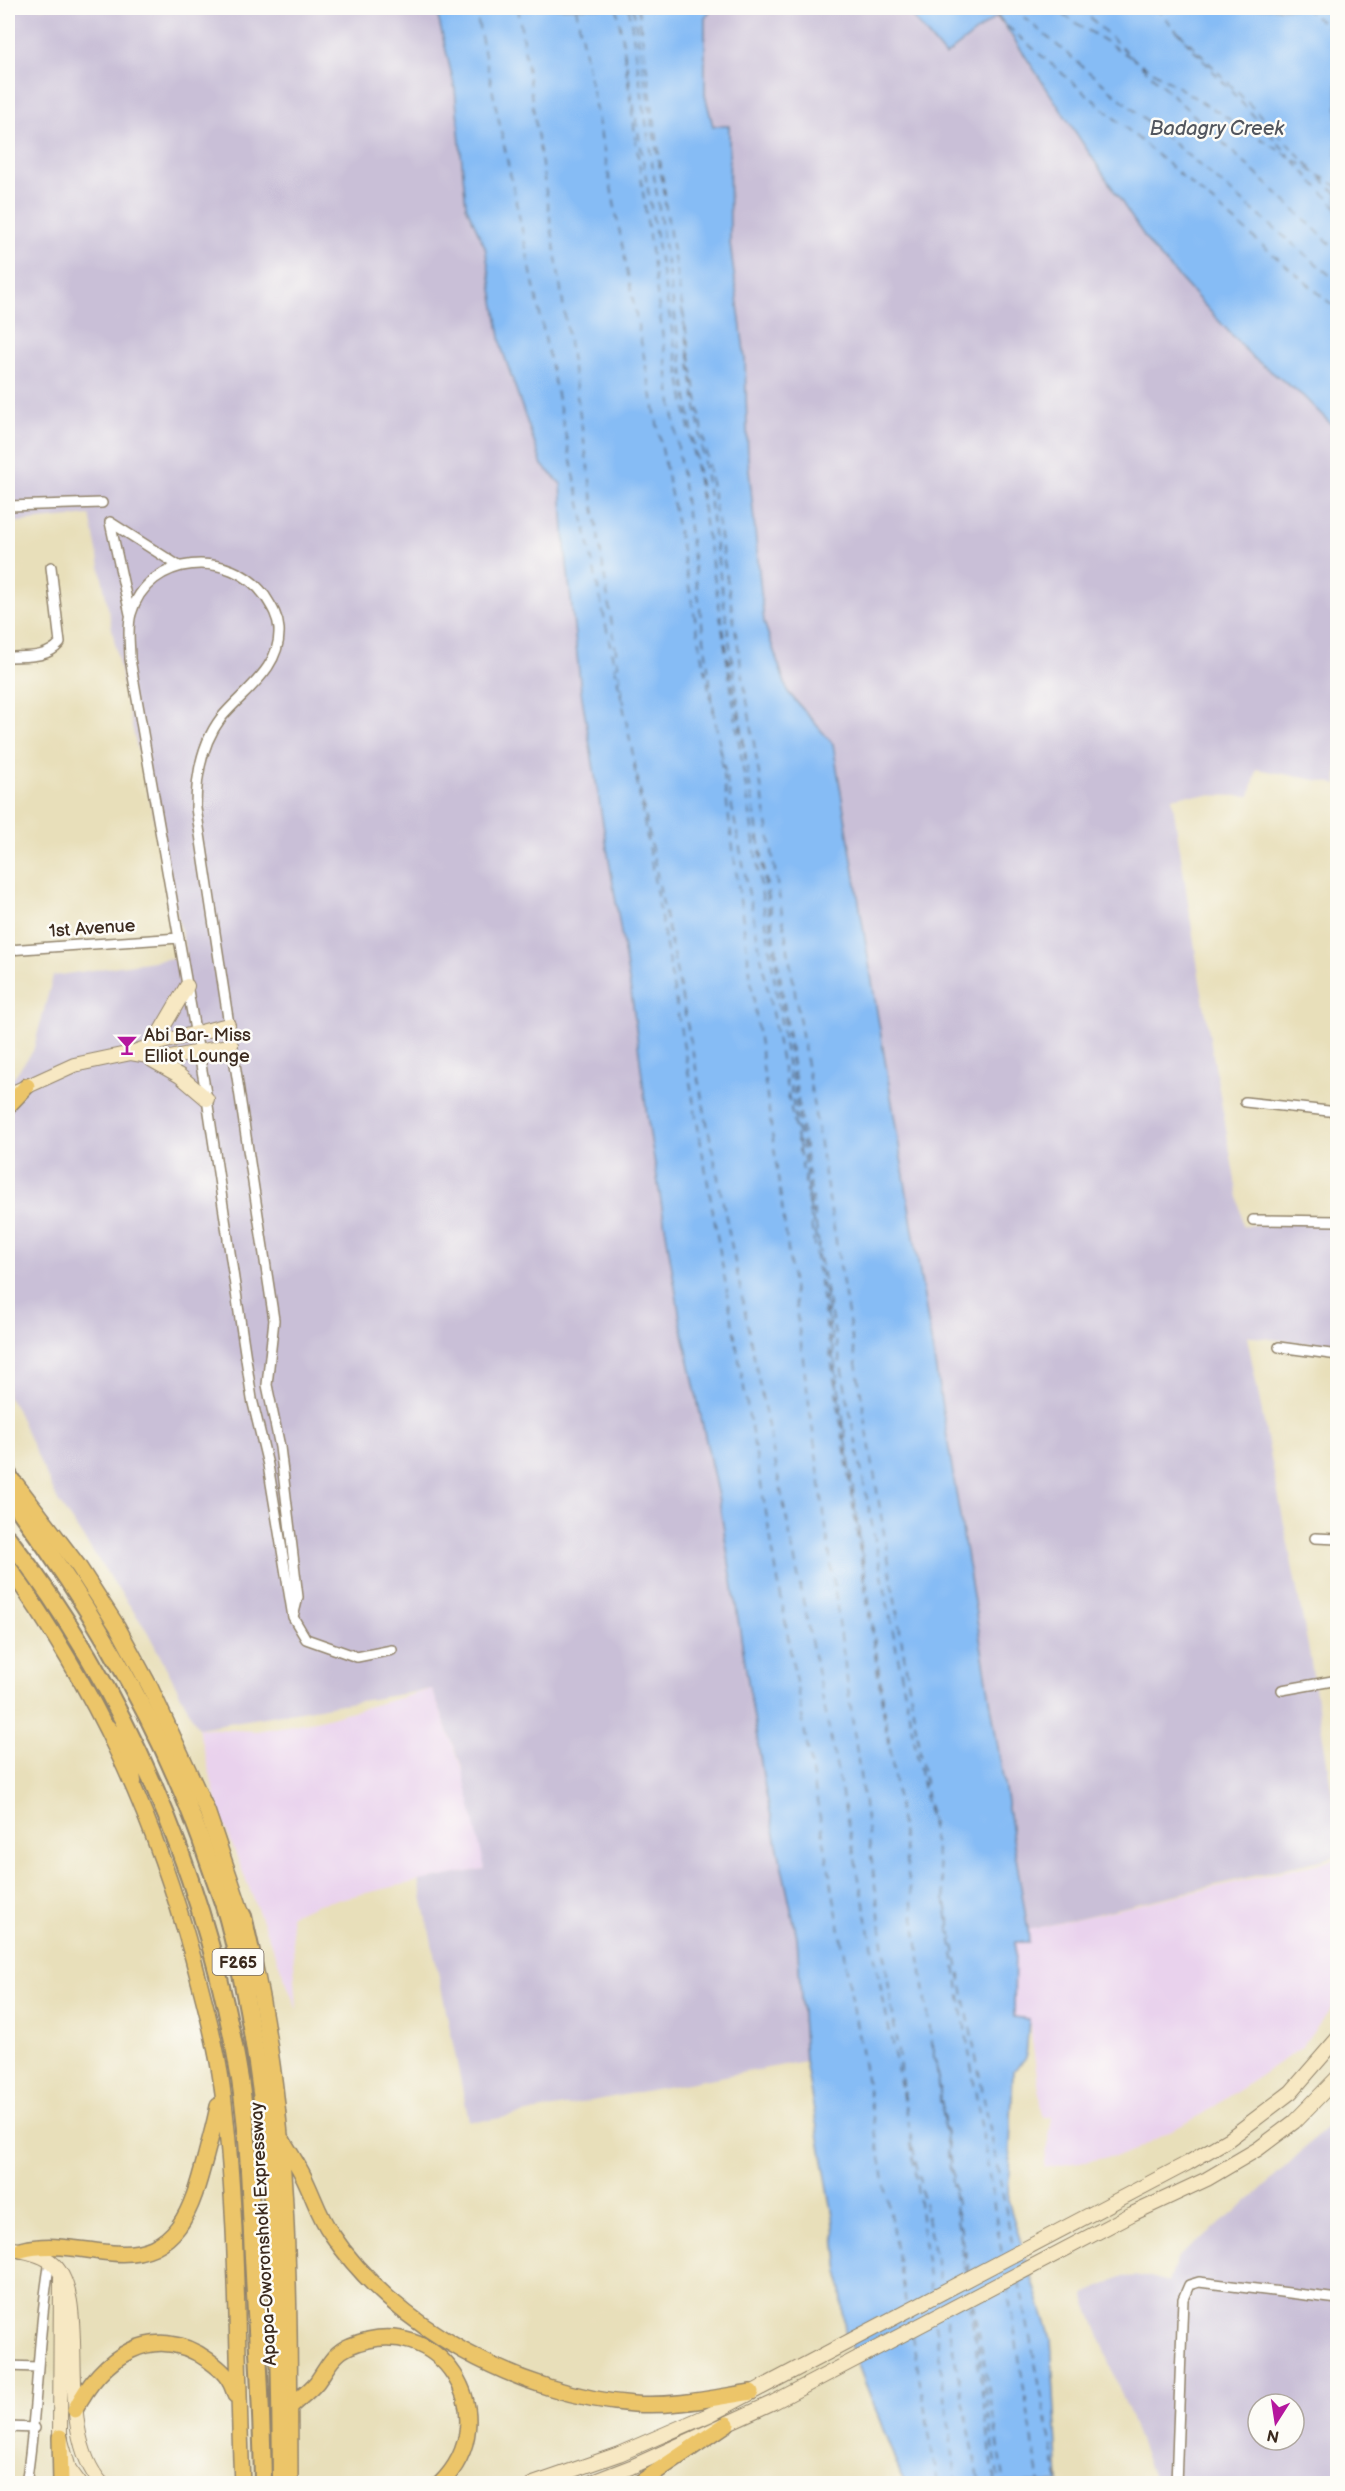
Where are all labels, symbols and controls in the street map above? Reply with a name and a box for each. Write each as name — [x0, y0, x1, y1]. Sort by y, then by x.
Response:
water label: Badagry Creek — [1150, 117, 1285, 141]
street label: 1st Avenue — [48, 915, 136, 942]
place label: Abi Bar- Miss Elliot Lounge — [144, 1025, 251, 1067]
bar icon: Abi Bar- Miss Elliot Lounge — [115, 1033, 139, 1057]
road number: F265 — [212, 1949, 264, 1975]
street label: Apapa-Oworonshoki Expressway — [246, 2101, 281, 2366]
north arrow — [1246, 2392, 1306, 2452]
text: N — [1265, 2425, 1281, 2446]

